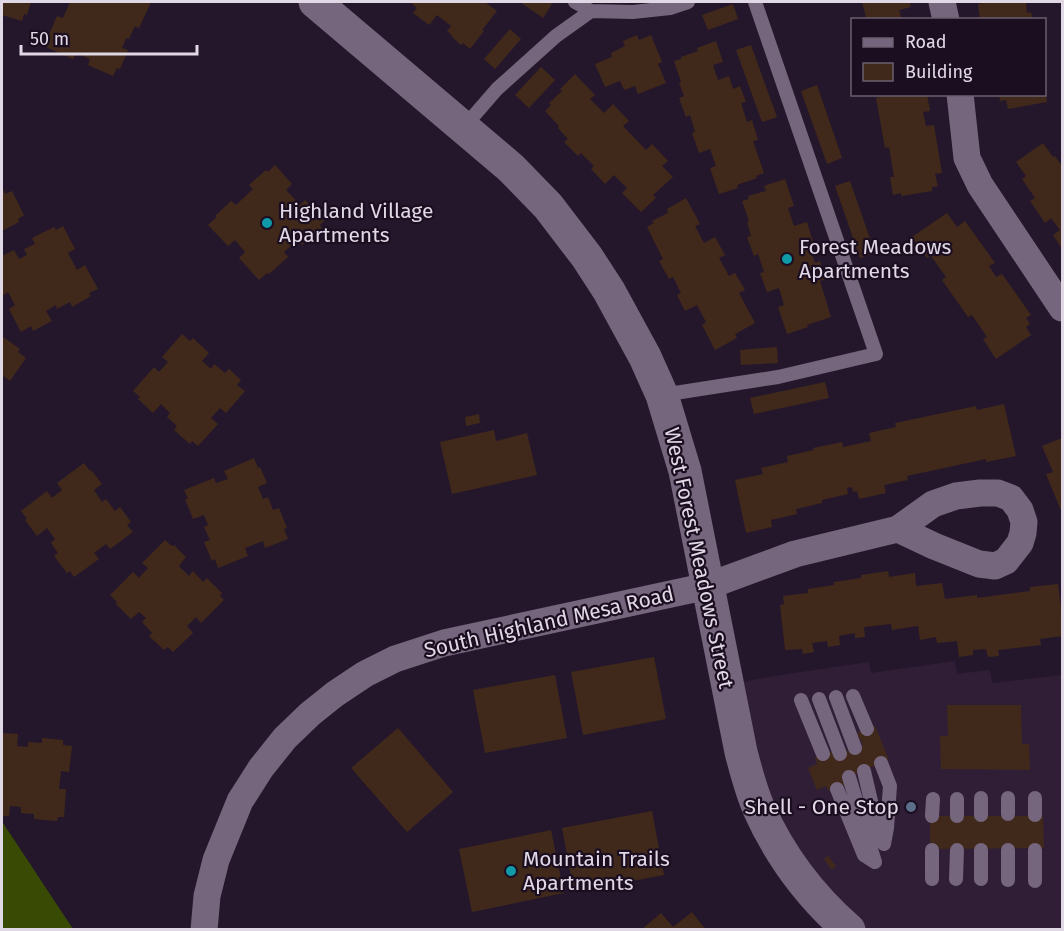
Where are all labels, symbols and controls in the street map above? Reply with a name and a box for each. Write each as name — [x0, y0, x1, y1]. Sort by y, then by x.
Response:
scale bar — [21, 18, 196, 56]
legend — [851, 18, 1046, 96]
text: 50 m — [30, 28, 69, 50]
text: Road — [905, 31, 947, 53]
text: Building — [905, 61, 973, 83]
place label: Highland Village Apartments — [279, 198, 433, 248]
marker: Highland Village Apartments — [260, 216, 274, 230]
place label: Forest Meadows Apartments — [799, 234, 952, 284]
marker: Forest Meadows Apartments — [780, 252, 794, 266]
street label: West Forest Meadows Street — [659, 425, 740, 691]
street label: South Highland Mesa Road — [422, 581, 676, 663]
place label: Shell - One Stop — [745, 794, 899, 820]
marker: Shell - One Stop — [904, 800, 918, 814]
place label: Mountain Trails Apartments — [523, 846, 670, 896]
marker: Mountain Trails Apartments — [504, 864, 518, 878]

